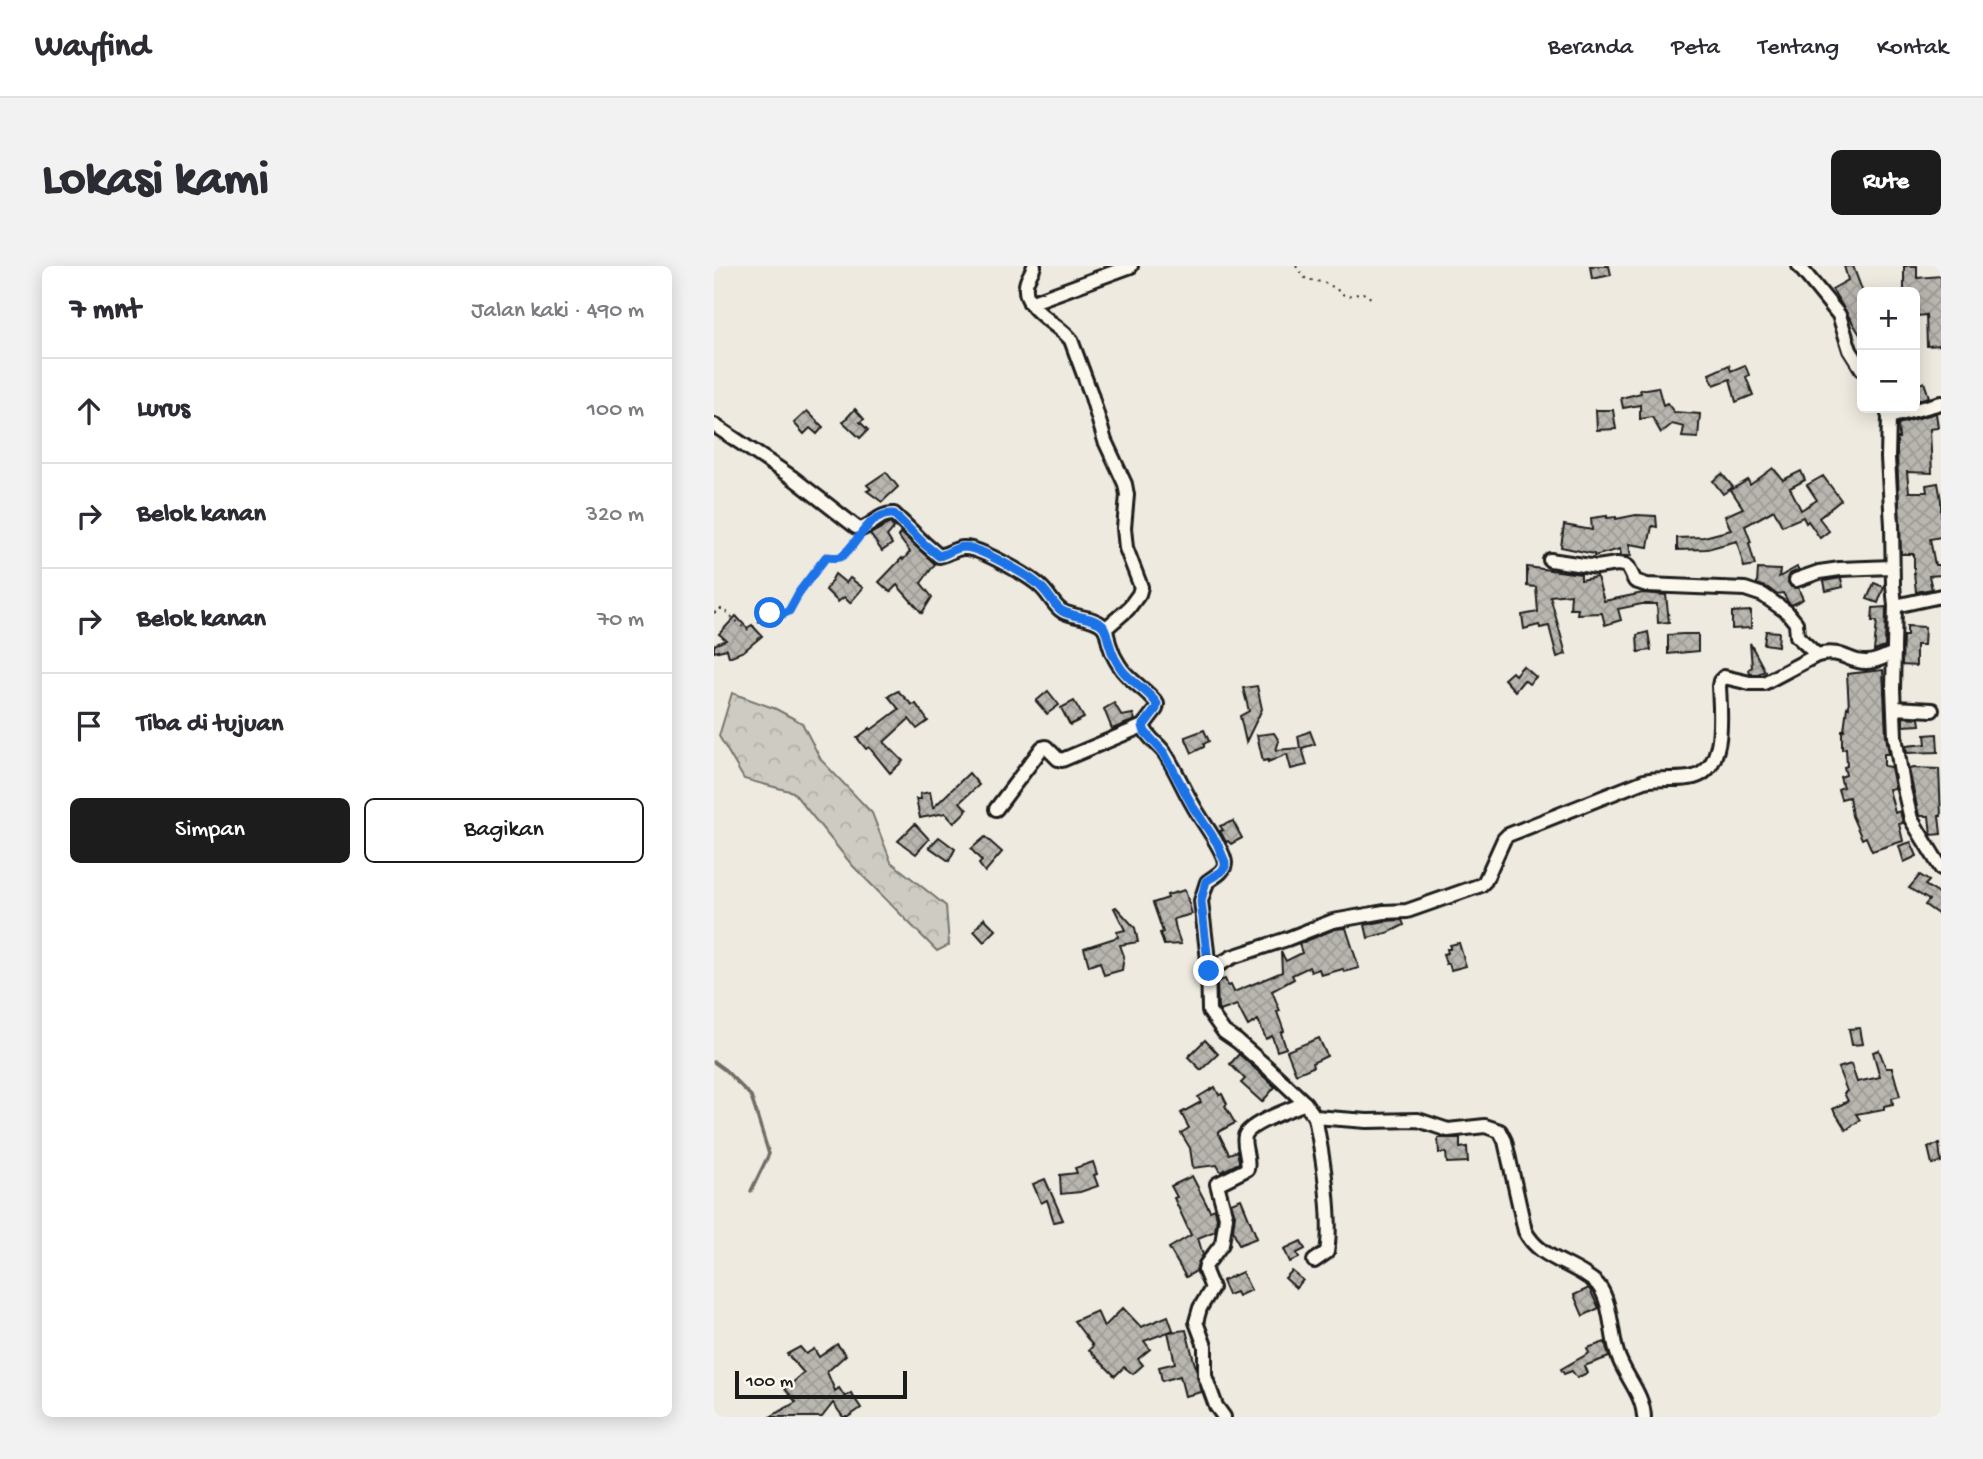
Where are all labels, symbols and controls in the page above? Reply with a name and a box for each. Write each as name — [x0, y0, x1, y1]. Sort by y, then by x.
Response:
text: Wayfind — [35, 29, 150, 67]
text: Beranda — [1548, 34, 1633, 63]
text: Peta — [1671, 34, 1720, 63]
text: Tentang — [1758, 34, 1839, 63]
text: Kontak — [1877, 34, 1948, 63]
button: Rute — [1831, 150, 1941, 215]
text: Lokasi kami — [42, 153, 269, 211]
map controls — [1857, 287, 1920, 413]
button: + — [1857, 287, 1920, 350]
text: 7 mnt — [70, 294, 141, 329]
text: Jalan kaki · 490 m — [471, 298, 644, 325]
button: − — [1857, 350, 1920, 413]
icon: ahead — [70, 392, 108, 430]
text: Lurus — [137, 395, 190, 426]
text: 100 m — [587, 397, 644, 424]
icon: right — [70, 497, 108, 535]
text: Belok kanan — [137, 500, 266, 531]
text: 320 m — [586, 502, 644, 529]
route start — [754, 597, 785, 628]
icon: right — [70, 602, 108, 640]
text: Belok kanan — [137, 605, 266, 636]
text: 70 m — [597, 607, 644, 634]
icon: arrive — [70, 707, 108, 745]
text: Tiba di tujuan — [137, 710, 283, 741]
button: Simpan — [70, 798, 350, 863]
button: Bagikan — [364, 798, 644, 863]
route end — [1193, 955, 1224, 986]
scale bar — [735, 1368, 906, 1400]
text: 100 m — [746, 1371, 793, 1394]

